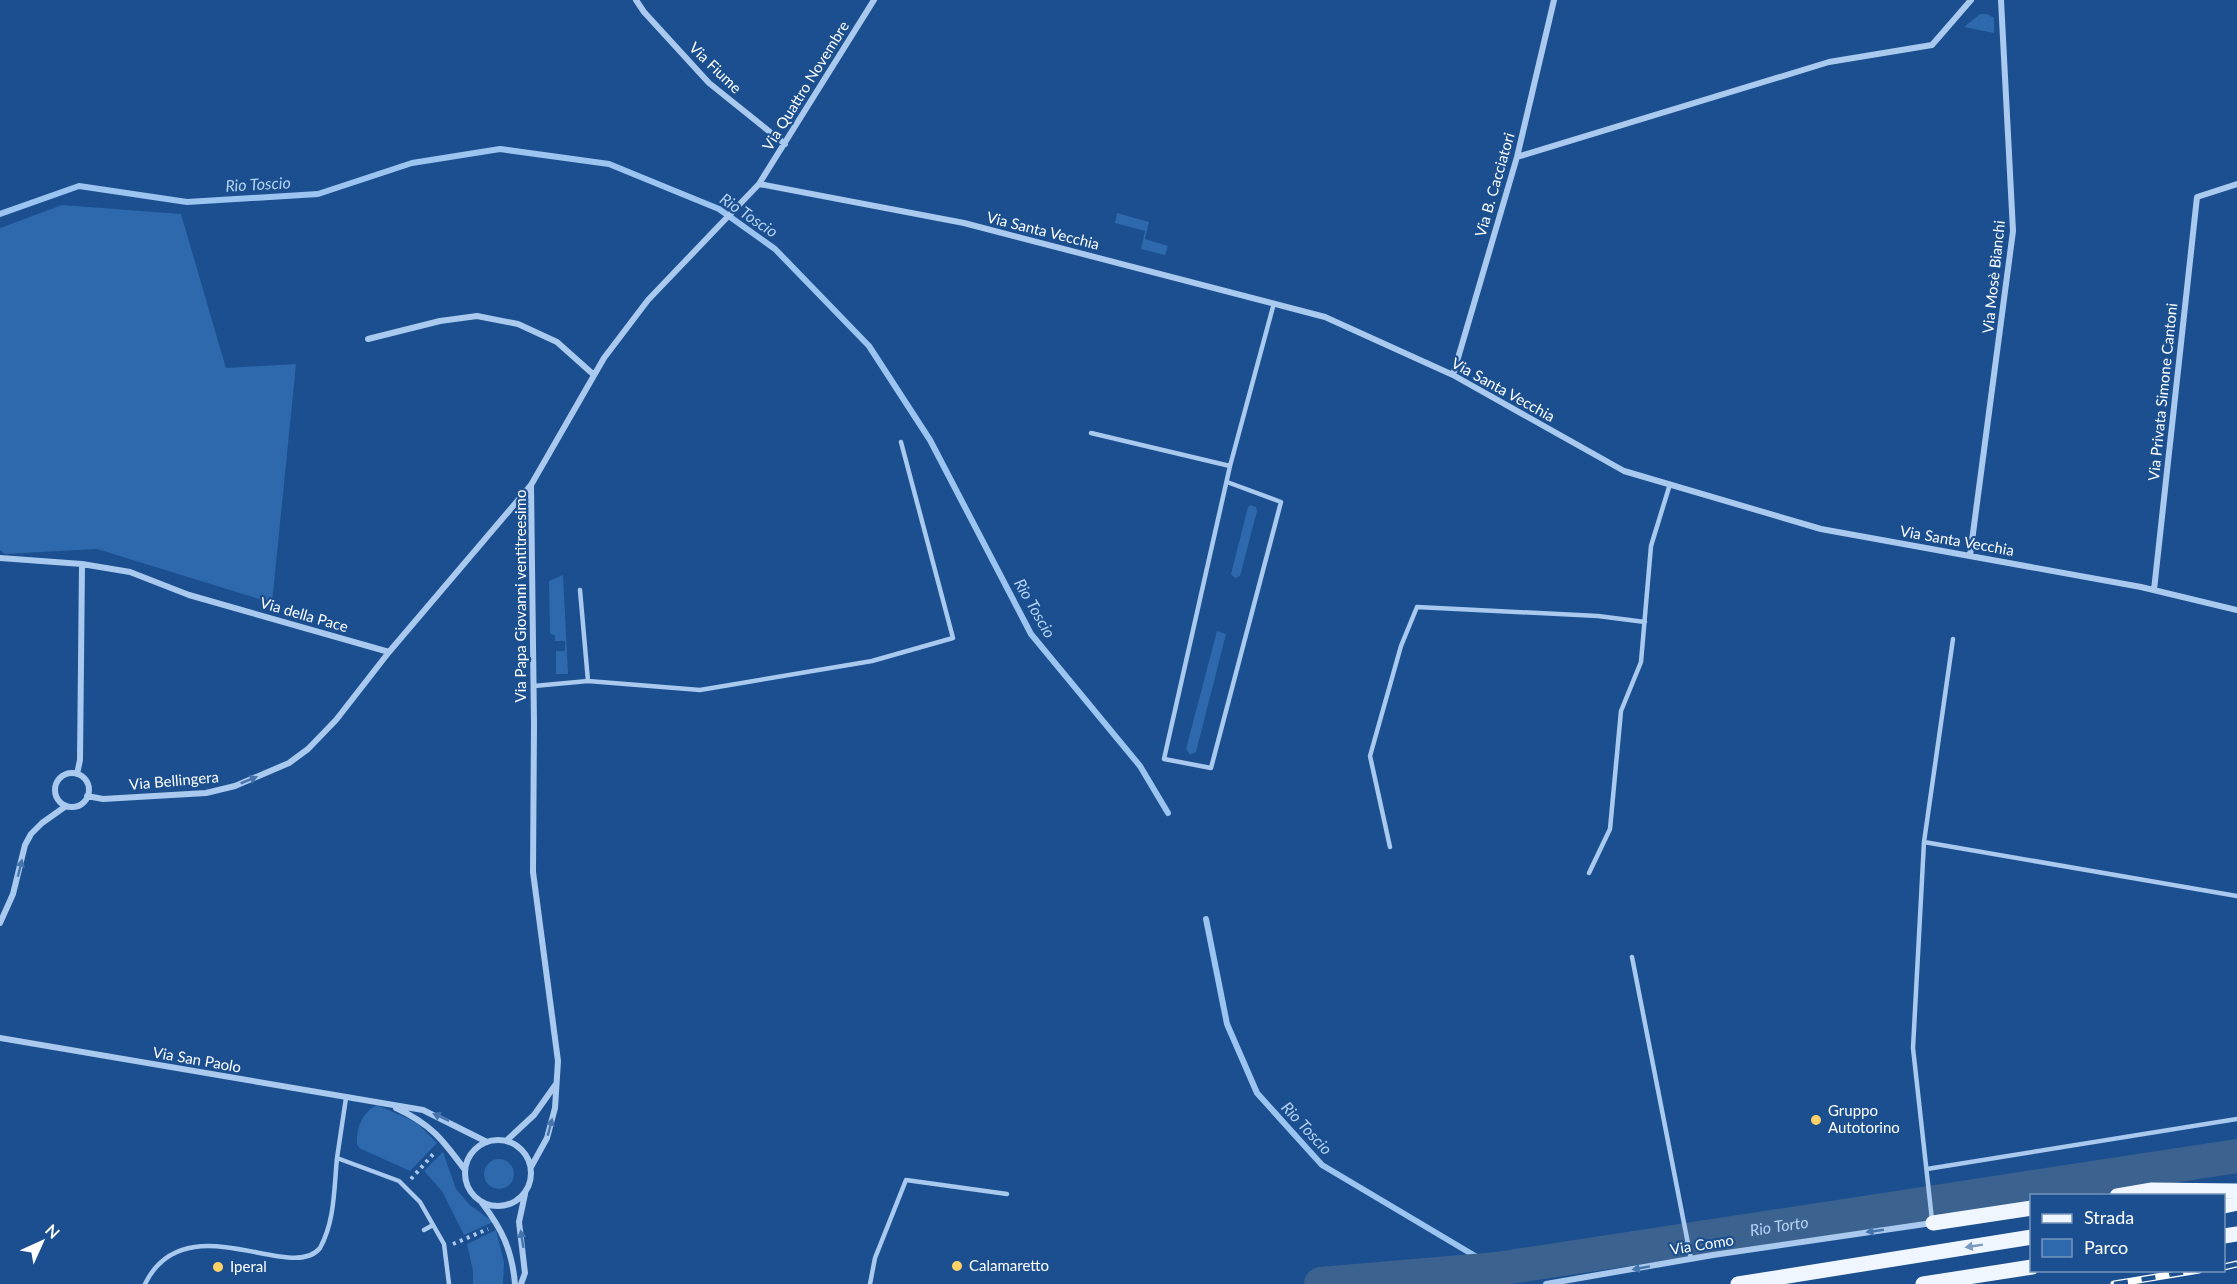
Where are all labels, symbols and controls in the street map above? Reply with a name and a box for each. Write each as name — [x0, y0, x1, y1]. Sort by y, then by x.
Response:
street label: Via Quattro Novembre — [758, 17, 852, 153]
street label: Via Fiume — [686, 38, 746, 97]
street label: Via B. Cacciatori — [1471, 131, 1518, 239]
water label: Rio Toscio — [225, 172, 291, 195]
water label: Rio Toscio — [717, 188, 782, 241]
street label: Via Santa Vecchia — [985, 207, 1101, 253]
street label: Via Mosè Bianchi — [1978, 219, 2008, 334]
street label: Via Privata Simone Cantoni — [2144, 302, 2180, 482]
street label: Via Santa Vecchia — [1449, 353, 1558, 425]
street label: Via Papa Giovanni ventitreesimo — [511, 490, 529, 702]
street label: Via Santa Vecchia — [1899, 521, 2016, 559]
water label: Rio Toscio — [1011, 575, 1060, 641]
street label: Via della Pace — [258, 593, 351, 635]
street label: Via Bellingera — [128, 767, 220, 793]
one-way arrow — [240, 775, 258, 785]
one-way arrow — [15, 859, 25, 877]
street label: Via San Paolo — [152, 1042, 243, 1076]
water label: Rio Toscio — [1278, 1097, 1337, 1158]
place label: Gruppo Autotorino — [1828, 1101, 1900, 1136]
one-way arrow — [432, 1113, 449, 1122]
marker: Gruppo Autotorino — [1809, 1113, 1823, 1127]
one-way arrow — [546, 1118, 555, 1136]
legend — [2030, 1194, 2225, 1272]
text: Strada — [2084, 1206, 2134, 1228]
north arrow — [12, 1212, 72, 1272]
water label: Rio Torto — [1748, 1212, 1810, 1239]
text: N — [42, 1220, 64, 1242]
one-way arrow — [1865, 1227, 1884, 1236]
one-way arrow — [517, 1229, 526, 1248]
street label: Via Como — [1669, 1230, 1735, 1258]
text: Parco — [2084, 1236, 2128, 1258]
one-way arrow — [1964, 1242, 1983, 1251]
place label: Calamaretto — [969, 1256, 1049, 1274]
place label: Iperal — [230, 1257, 267, 1275]
marker: Calamaretto — [950, 1259, 964, 1273]
marker: Iperal — [211, 1260, 225, 1274]
one-way arrow — [1631, 1264, 1650, 1273]

